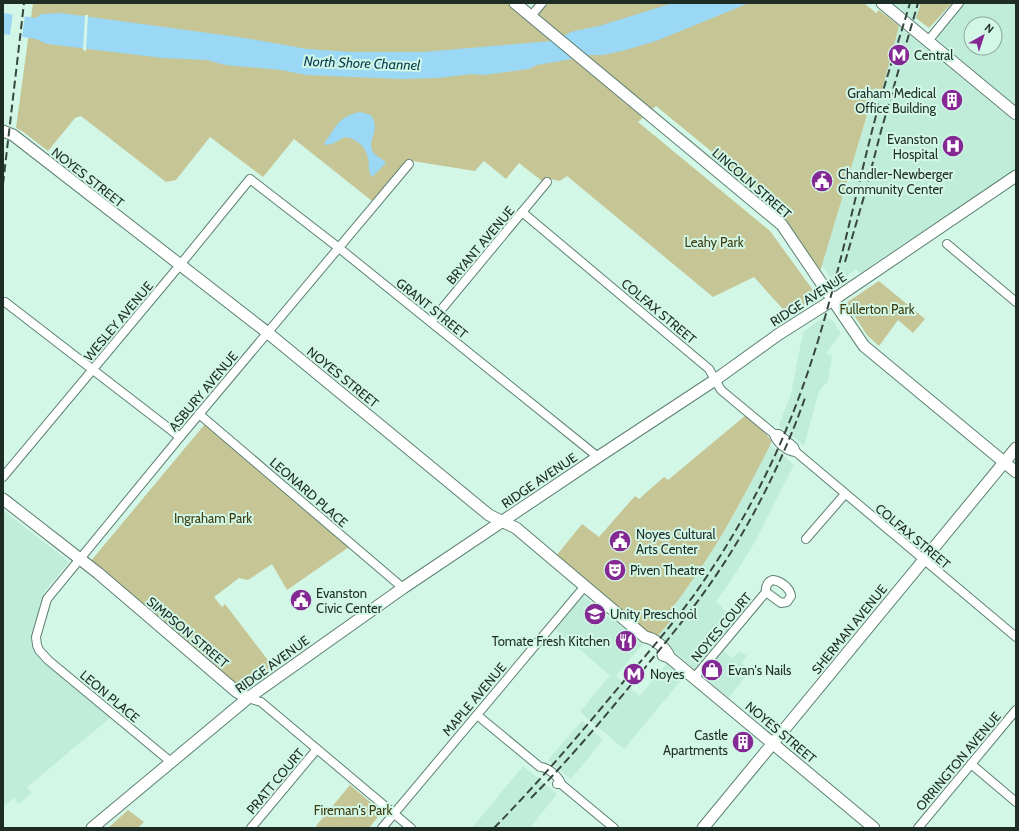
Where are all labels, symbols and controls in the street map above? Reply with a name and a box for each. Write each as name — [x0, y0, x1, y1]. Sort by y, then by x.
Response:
north arrow — [963, 16, 1003, 56]
text: N — [982, 20, 997, 36]
metro station icon: Central — [886, 42, 912, 68]
place label: Central — [914, 47, 953, 63]
water label: North Shore Channel — [303, 52, 421, 74]
place label: Graham Medical Office Building — [847, 85, 937, 116]
building icon: Graham Medical Office Building — [939, 87, 965, 113]
place label: Evanston Hospital — [887, 131, 938, 162]
hospital icon: Evanston Hospital — [940, 133, 966, 159]
street label: NOYES STREET — [49, 144, 127, 210]
street label: LINCOLN STREET — [709, 144, 795, 222]
place label: Chandler-Newberger Community Center — [838, 166, 954, 197]
public building icon: Chandler-Newberger Community Center — [809, 168, 835, 194]
street label: BRYANT AVENUE — [443, 203, 517, 287]
park label: Leahy Park — [684, 234, 744, 250]
street label: RIDGE AVENUE — [767, 268, 849, 330]
street label: GRANT STREET — [393, 274, 471, 342]
street label: COLFAX STREET — [618, 275, 700, 347]
street label: WESLEY AVENUE — [80, 278, 156, 364]
park label: Fullerton Park — [839, 301, 915, 317]
street label: NOYES STREET — [304, 343, 382, 411]
street label: ASBURY AVENUE — [165, 348, 241, 434]
street label: RIDGE AVENUE — [498, 449, 580, 511]
street label: LEONARD PLACE — [267, 454, 351, 530]
street label: COLFAX STREET — [872, 500, 954, 572]
park label: Ingraham Park — [174, 510, 252, 526]
place label: Noyes Cultural Arts Center — [636, 526, 716, 557]
public building icon: Noyes Cultural Arts Center — [607, 528, 633, 554]
theatre icon: Piven Theatre — [602, 557, 628, 583]
place label: Piven Theatre — [630, 562, 705, 578]
street label: SHERMAN AVENUE — [808, 581, 890, 677]
place label: Evanston Civic Center — [316, 585, 383, 616]
public building icon: Evanston Civic Center — [288, 587, 314, 613]
street label: NOYES COURT — [687, 589, 755, 665]
street label: SIMPSON STREET — [144, 593, 232, 671]
school or university icon: Unity Preschool — [582, 601, 608, 627]
place label: Unity Preschool — [610, 606, 697, 622]
restaurant icon: Tomate Fresh Kitchen — [613, 628, 639, 654]
street label: RIDGE AVENUE — [232, 632, 312, 696]
place label: Tomate Fresh Kitchen — [492, 633, 610, 649]
shop icon: Evan's Nails — [699, 657, 725, 683]
street label: MAPLE AVENUE — [439, 659, 509, 739]
metro station icon: Noyes — [621, 661, 647, 687]
place label: Evan's Nails — [728, 662, 792, 678]
place label: Noyes — [650, 666, 685, 682]
street label: LEON PLACE — [77, 667, 143, 725]
street label: NOYES STREET — [742, 698, 820, 766]
street label: ORRINGTON AVENUE — [912, 708, 1004, 814]
place label: Castle Apartments — [663, 727, 729, 758]
building icon: Castle Apartments — [730, 729, 756, 755]
street label: PRATT COURT — [243, 745, 307, 817]
park label: Fireman's Park — [314, 802, 392, 818]

